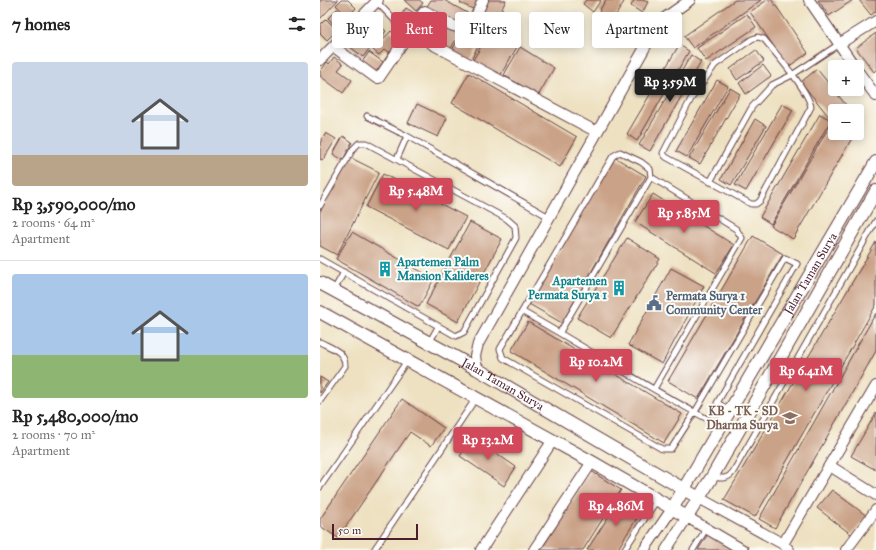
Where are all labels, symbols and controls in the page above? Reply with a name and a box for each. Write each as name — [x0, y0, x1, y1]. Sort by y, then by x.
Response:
chip: Buy — [332, 12, 383, 48]
chip: Rent — [391, 12, 447, 48]
chip: Filters — [455, 12, 521, 48]
chip: New — [529, 12, 584, 48]
chip: Apartment — [592, 12, 682, 48]
icon: filters — [286, 13, 308, 35]
text: 7 homes — [12, 14, 70, 35]
map controls — [828, 60, 864, 140]
button: + — [828, 60, 864, 96]
pin: Rp 3.59M — [629, 69, 711, 103]
text: Rp 3.59M — [644, 74, 696, 90]
icon: home — [124, 88, 196, 160]
button: − — [828, 104, 864, 140]
pin: Rp 5.48M — [375, 178, 457, 212]
text: Rp 5.48M — [389, 183, 443, 199]
text: Rp 3,590,000/mo — [12, 194, 136, 215]
pin: Rp 5.85M — [643, 200, 725, 234]
text: Rp 5.85M — [657, 205, 711, 221]
text: 2 rooms · 64 m² — [12, 215, 95, 231]
street label: Jalan Taman Surya — [780, 229, 840, 319]
text: Apartment — [12, 231, 70, 247]
place label: Apartemen Palm Mansion Kalideres — [396, 255, 489, 283]
building icon: Apartemen Palm Mansion Kalideres — [376, 260, 394, 278]
place label: Apartemen Permata Surya 1 — [528, 274, 608, 303]
building icon: Apartemen Permata Surya 1 — [610, 279, 628, 297]
place label: Permata Surya 1 Community Center — [666, 289, 763, 318]
public building icon: Permata Surya 1 Community Center — [645, 294, 663, 312]
icon: home — [124, 300, 196, 372]
pin: Rp 10.2M — [555, 349, 637, 383]
street label: Jalan Taman Surya — [457, 354, 547, 414]
text: Rp 10.2M — [569, 354, 623, 370]
pin: Rp 6.41M — [765, 358, 847, 392]
text: Rp 6.41M — [779, 363, 833, 379]
place label: KB - TK - SD Dharma Surya — [706, 404, 779, 433]
text: Rp 5,480,000/mo — [12, 406, 138, 427]
school or university icon: KB - TK - SD Dharma Surya — [781, 409, 799, 427]
text: 2 rooms · 70 m² — [12, 427, 95, 443]
pin: Rp 13.2M — [447, 427, 529, 461]
text: Rp 13.2M — [462, 432, 514, 448]
text: Apartment — [12, 443, 70, 459]
pin: Rp 4.86M — [575, 493, 657, 527]
text: Rp 4.86M — [588, 498, 644, 514]
scale bar — [332, 522, 418, 541]
text: 50 m — [338, 524, 361, 537]

